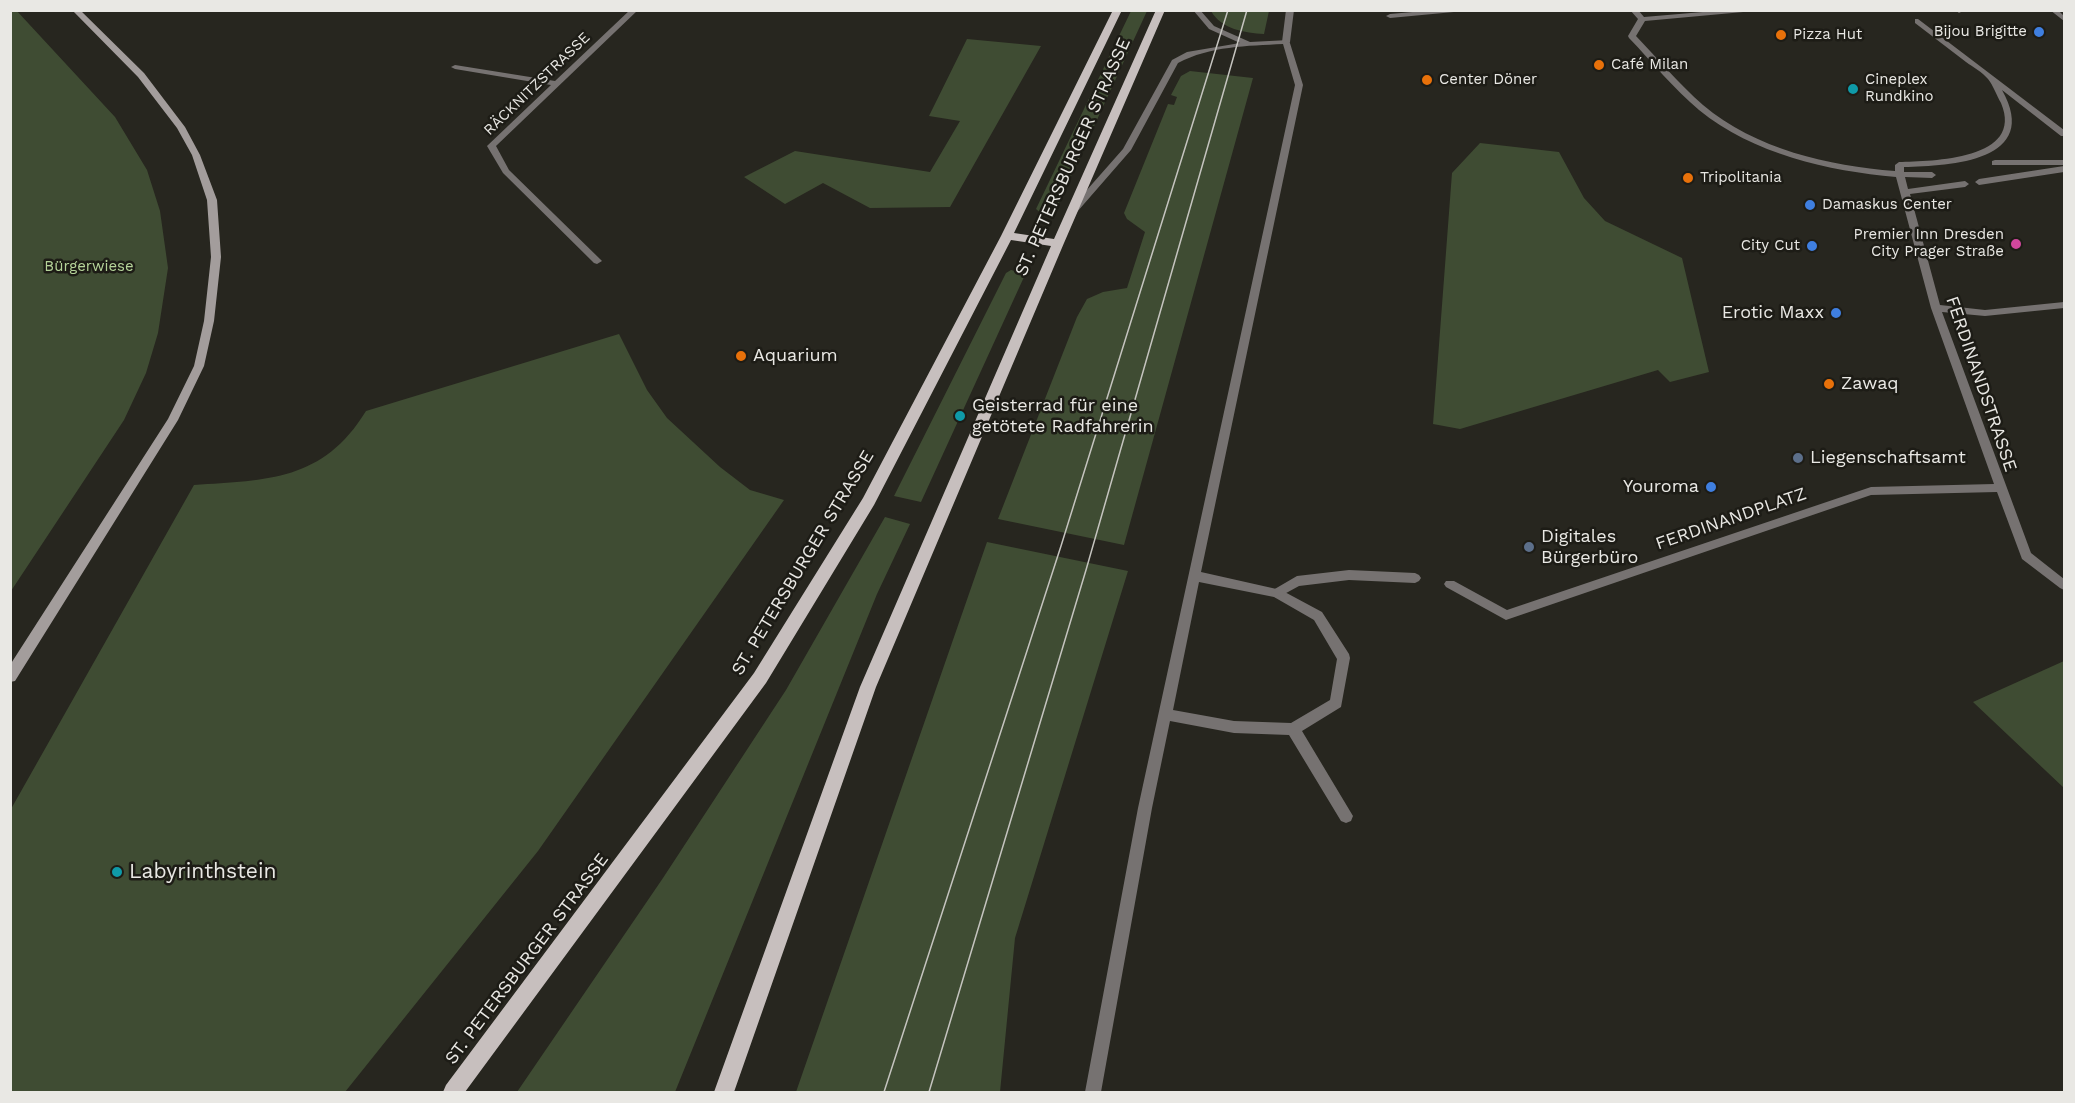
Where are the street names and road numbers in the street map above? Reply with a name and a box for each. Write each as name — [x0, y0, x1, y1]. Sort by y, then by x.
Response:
street label: RÄCKNITZSTRASSE — [480, 29, 594, 139]
street label: ST. PETERSBURGER STRASSE — [1011, 35, 1135, 279]
street label: FERDINANDSTRASSE — [1941, 293, 2021, 475]
street label: ST. PETERSBURGER STRASSE — [727, 447, 879, 679]
street label: FERDINANDPLATZ — [1653, 483, 1809, 555]
street label: ST. PETERSBURGER STRASSE — [441, 849, 613, 1069]

